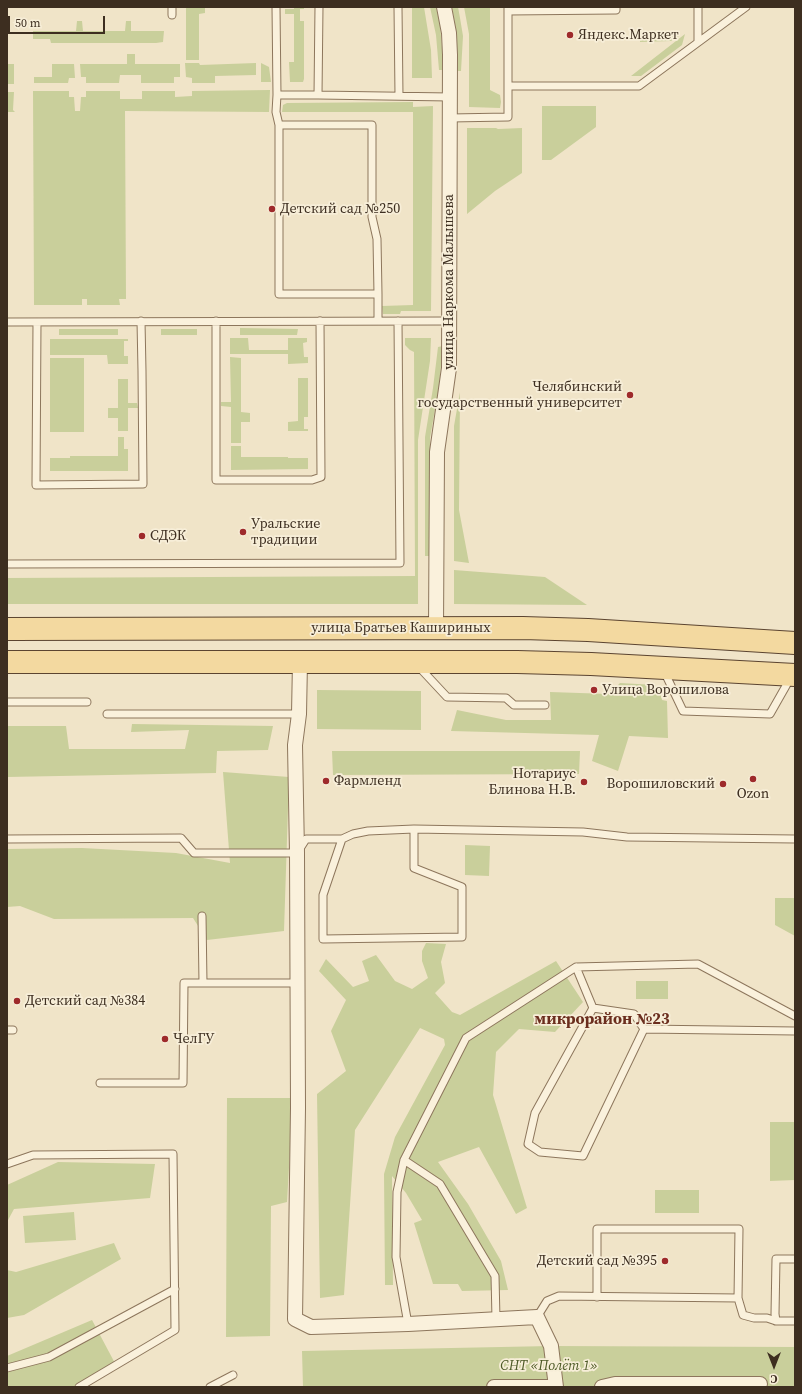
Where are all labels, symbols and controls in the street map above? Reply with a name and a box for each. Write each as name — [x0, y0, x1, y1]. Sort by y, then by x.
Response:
scale bar — [10, 8, 107, 34]
text: 50 m — [15, 15, 41, 31]
place label: Яндекс.Маркет — [578, 27, 679, 43]
marker: Яндекс.Маркет — [565, 30, 575, 40]
street label: улица Наркома Малышева — [441, 194, 457, 370]
place label: Детский сад №250 — [280, 201, 400, 217]
marker: Детский сад №250 — [267, 204, 277, 214]
place label: Челябинский государственный университет — [418, 379, 622, 412]
marker: Челябинский государственный университет — [625, 390, 635, 400]
place label: Уральские традиции — [251, 516, 320, 548]
marker: Уральские традиции — [238, 527, 248, 537]
place label: СДЭК — [150, 528, 186, 544]
marker: СДЭК — [137, 531, 147, 541]
street label: улица Братьев Кашириных — [311, 620, 491, 636]
place label: Улица Ворошилова — [602, 682, 729, 698]
marker: Улица Ворошилова — [589, 685, 599, 695]
place label: Нотариус Блинова Н.В. — [489, 766, 576, 798]
place label: Фармленд — [334, 773, 401, 789]
marker: Ozon — [748, 774, 758, 784]
marker: Фармленд — [321, 776, 331, 786]
place label: Ворошиловский — [606, 776, 715, 792]
marker: Нотариус Блинова Н.В. — [579, 777, 589, 787]
marker: Ворошиловский — [718, 779, 728, 789]
place label: Ozon — [737, 786, 769, 802]
place label: Детский сад №384 — [25, 993, 145, 1009]
marker: Детский сад №384 — [12, 996, 22, 1006]
district label: микрорайон №23 — [534, 1010, 670, 1030]
place label: ЧелГУ — [173, 1031, 215, 1047]
marker: ЧелГУ — [160, 1034, 170, 1044]
place label: Детский сад №395 — [537, 1253, 657, 1269]
marker: Детский сад №395 — [660, 1256, 670, 1266]
north arrow — [754, 1346, 794, 1386]
park label: СНТ «Полёт 1» — [500, 1358, 598, 1374]
text: С — [771, 1371, 777, 1386]

